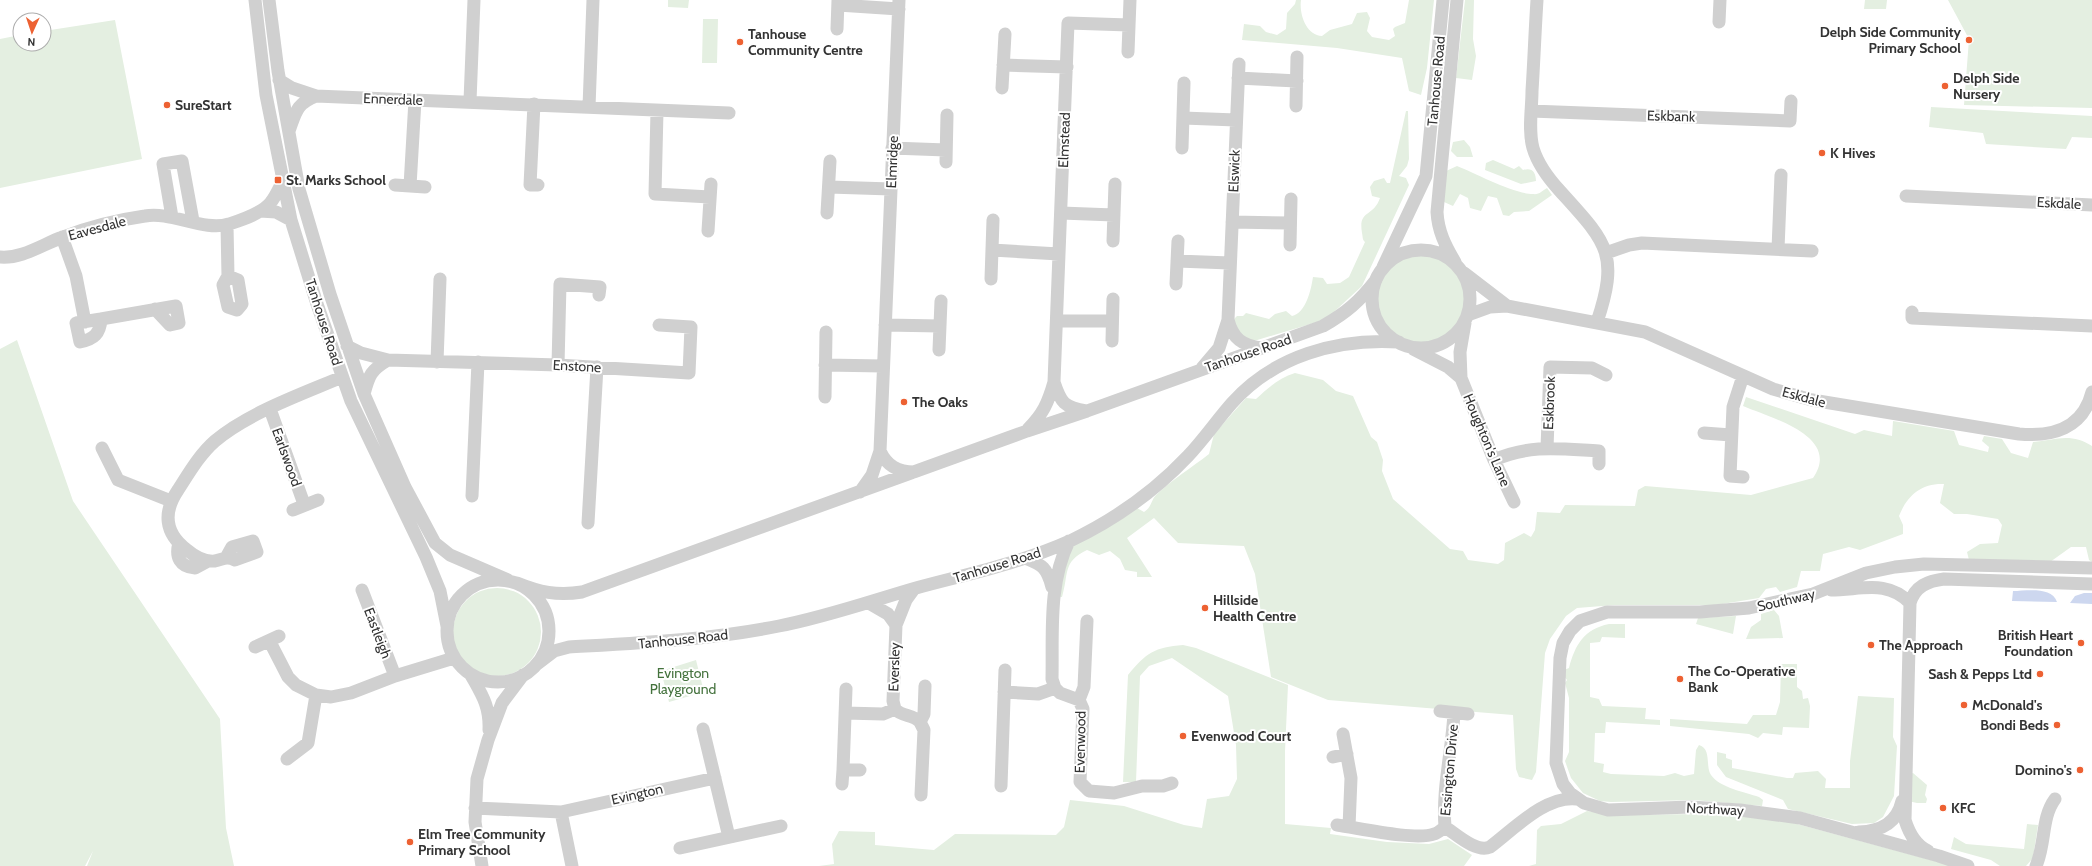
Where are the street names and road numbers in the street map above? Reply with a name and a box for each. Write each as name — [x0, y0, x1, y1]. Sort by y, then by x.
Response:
street label: Tanhouse Road — [1423, 35, 1449, 127]
street label: Ennerdale — [363, 89, 423, 109]
street label: Eskbank — [1647, 106, 1696, 126]
street label: Elmstead — [1054, 112, 1074, 168]
street label: Elmridge — [882, 135, 902, 189]
street label: Elswick — [1224, 149, 1244, 193]
street label: Eskdale — [2036, 193, 2082, 213]
street label: Eavesdale — [66, 212, 128, 244]
street label: Tanhouse Road — [301, 276, 347, 368]
street label: Tanhouse Road — [1202, 330, 1294, 376]
street label: Enstone — [552, 356, 602, 376]
street label: Eskbrook — [1539, 375, 1559, 430]
street label: Eskdale — [1780, 383, 1828, 411]
street label: Houghton's Lane — [1459, 391, 1515, 489]
street label: Earlswood — [268, 425, 306, 489]
street label: Tanhouse Road — [951, 543, 1043, 587]
street label: Southway — [1755, 585, 1817, 615]
street label: Eastleigh — [360, 605, 396, 661]
street label: Tanhouse Road — [637, 625, 729, 653]
street label: Eversley — [884, 642, 904, 692]
street label: Evenwood — [1070, 711, 1090, 773]
street label: Essington Drive — [1436, 723, 1462, 817]
street label: Evington — [609, 779, 665, 809]
street label: Northway — [1686, 799, 1744, 819]

